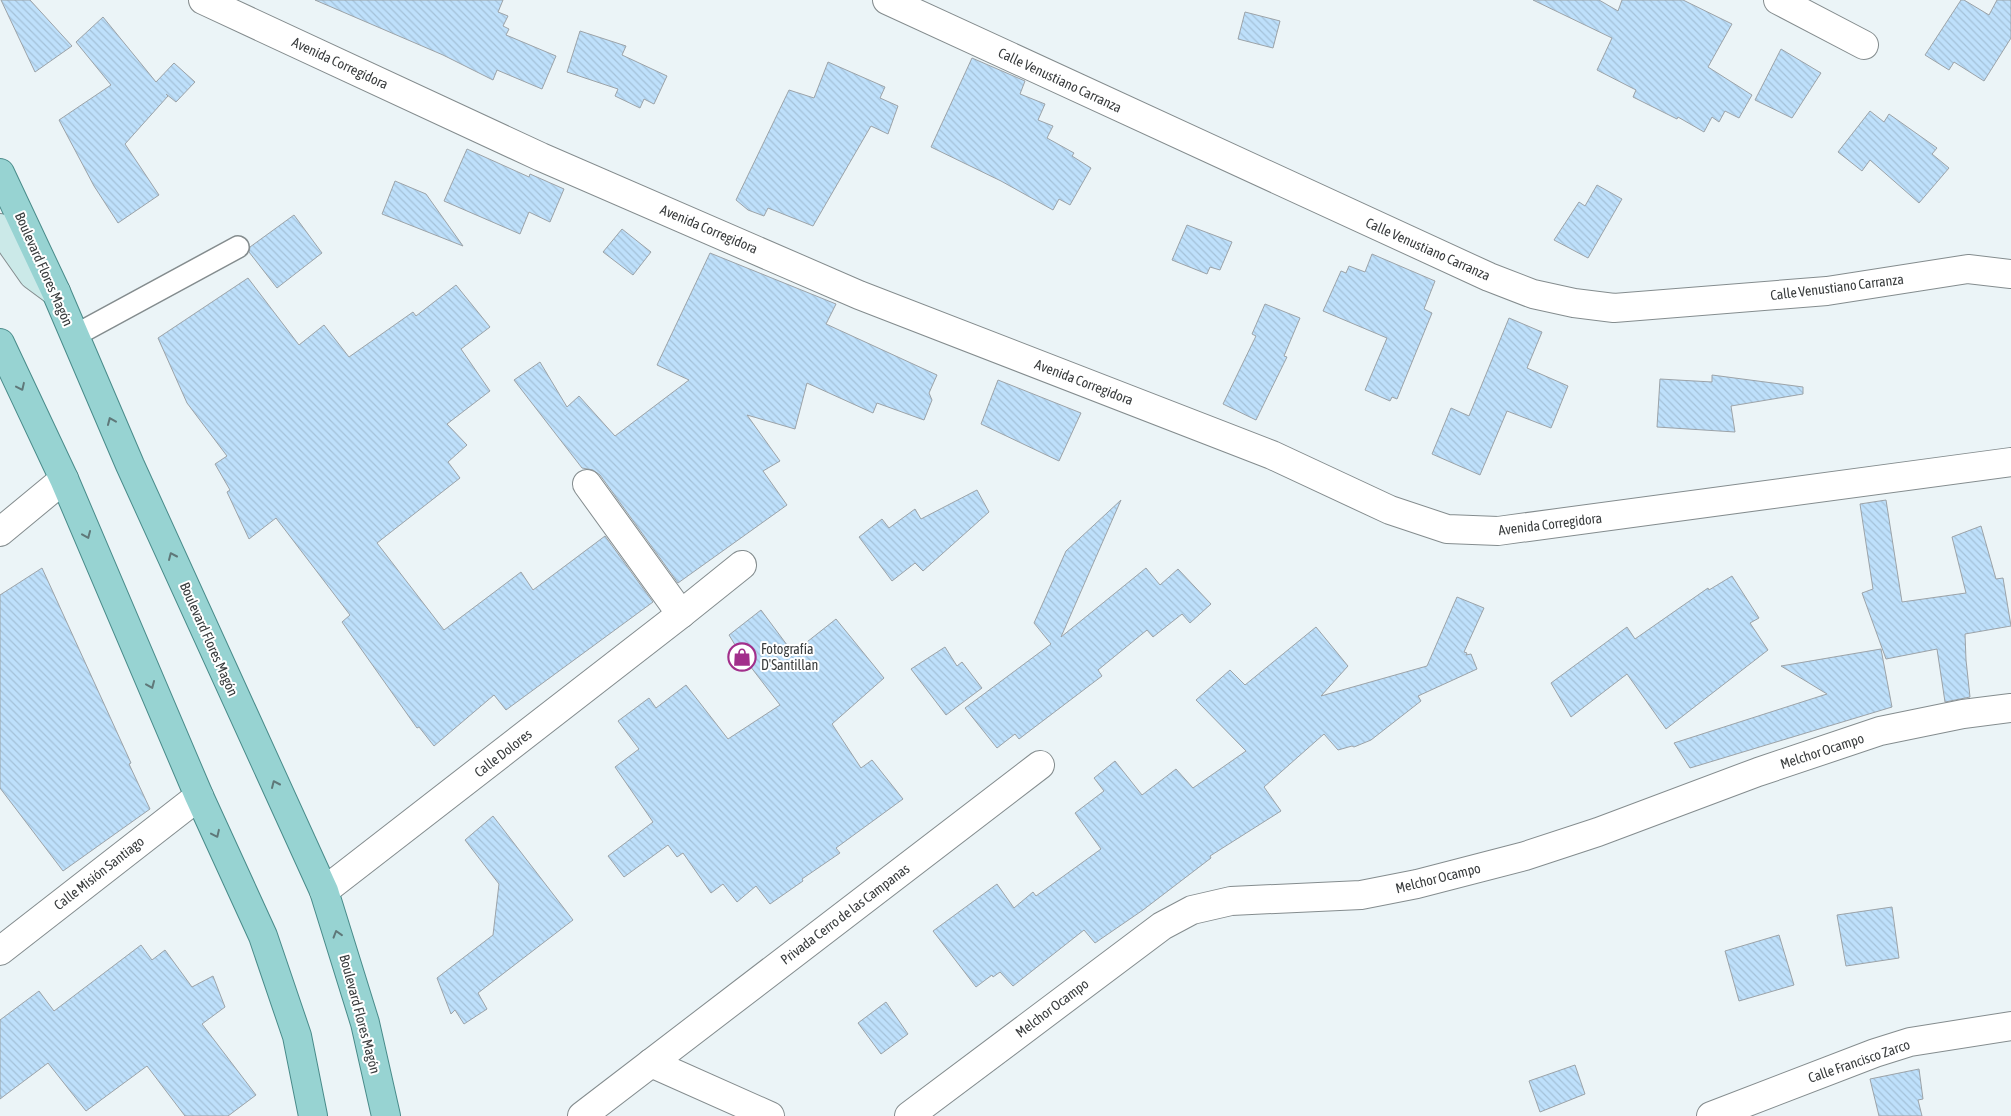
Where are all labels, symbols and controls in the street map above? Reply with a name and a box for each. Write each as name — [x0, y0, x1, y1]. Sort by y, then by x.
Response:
street label: Avenida Corregidora — [289, 34, 391, 92]
street label: Calle Venustiano Carranza — [996, 44, 1124, 116]
street label: Avenida Corregidora — [658, 201, 760, 257]
street label: Boulevard Flores Magón — [12, 210, 76, 328]
street label: Calle Venustiano Carranza — [1363, 214, 1493, 284]
street label: Calle Venustiano Carranza — [1769, 271, 1905, 303]
street label: Avenida Corregidora — [1032, 356, 1136, 408]
one-way arrow — [14, 382, 25, 391]
one-way arrow — [106, 417, 117, 426]
street label: Avenida Corregidora — [1497, 510, 1603, 538]
one-way arrow — [81, 530, 92, 539]
one-way arrow — [167, 552, 178, 561]
street label: Boulevard Flores Magón — [177, 580, 241, 698]
place label: Fotografía D'Santillan — [761, 641, 818, 673]
shop icon: Fotografía D'Santillan — [727, 642, 757, 672]
one-way arrow — [145, 680, 156, 689]
street label: Calle Dolores — [471, 726, 535, 780]
street label: Melchor Ocampo — [1778, 730, 1866, 772]
one-way arrow — [271, 780, 282, 789]
one-way arrow — [210, 829, 220, 838]
street label: Calle Misión Santiago — [51, 833, 147, 913]
street label: Privada Cerro de las Campanas — [777, 860, 913, 968]
street label: Melchor Ocampo — [1394, 860, 1482, 896]
one-way arrow — [333, 930, 343, 938]
street label: Boulevard Flores Magón — [336, 953, 384, 1075]
street label: Melchor Ocampo — [1012, 975, 1092, 1041]
street label: Calle Francisco Zarco — [1806, 1036, 1912, 1086]

